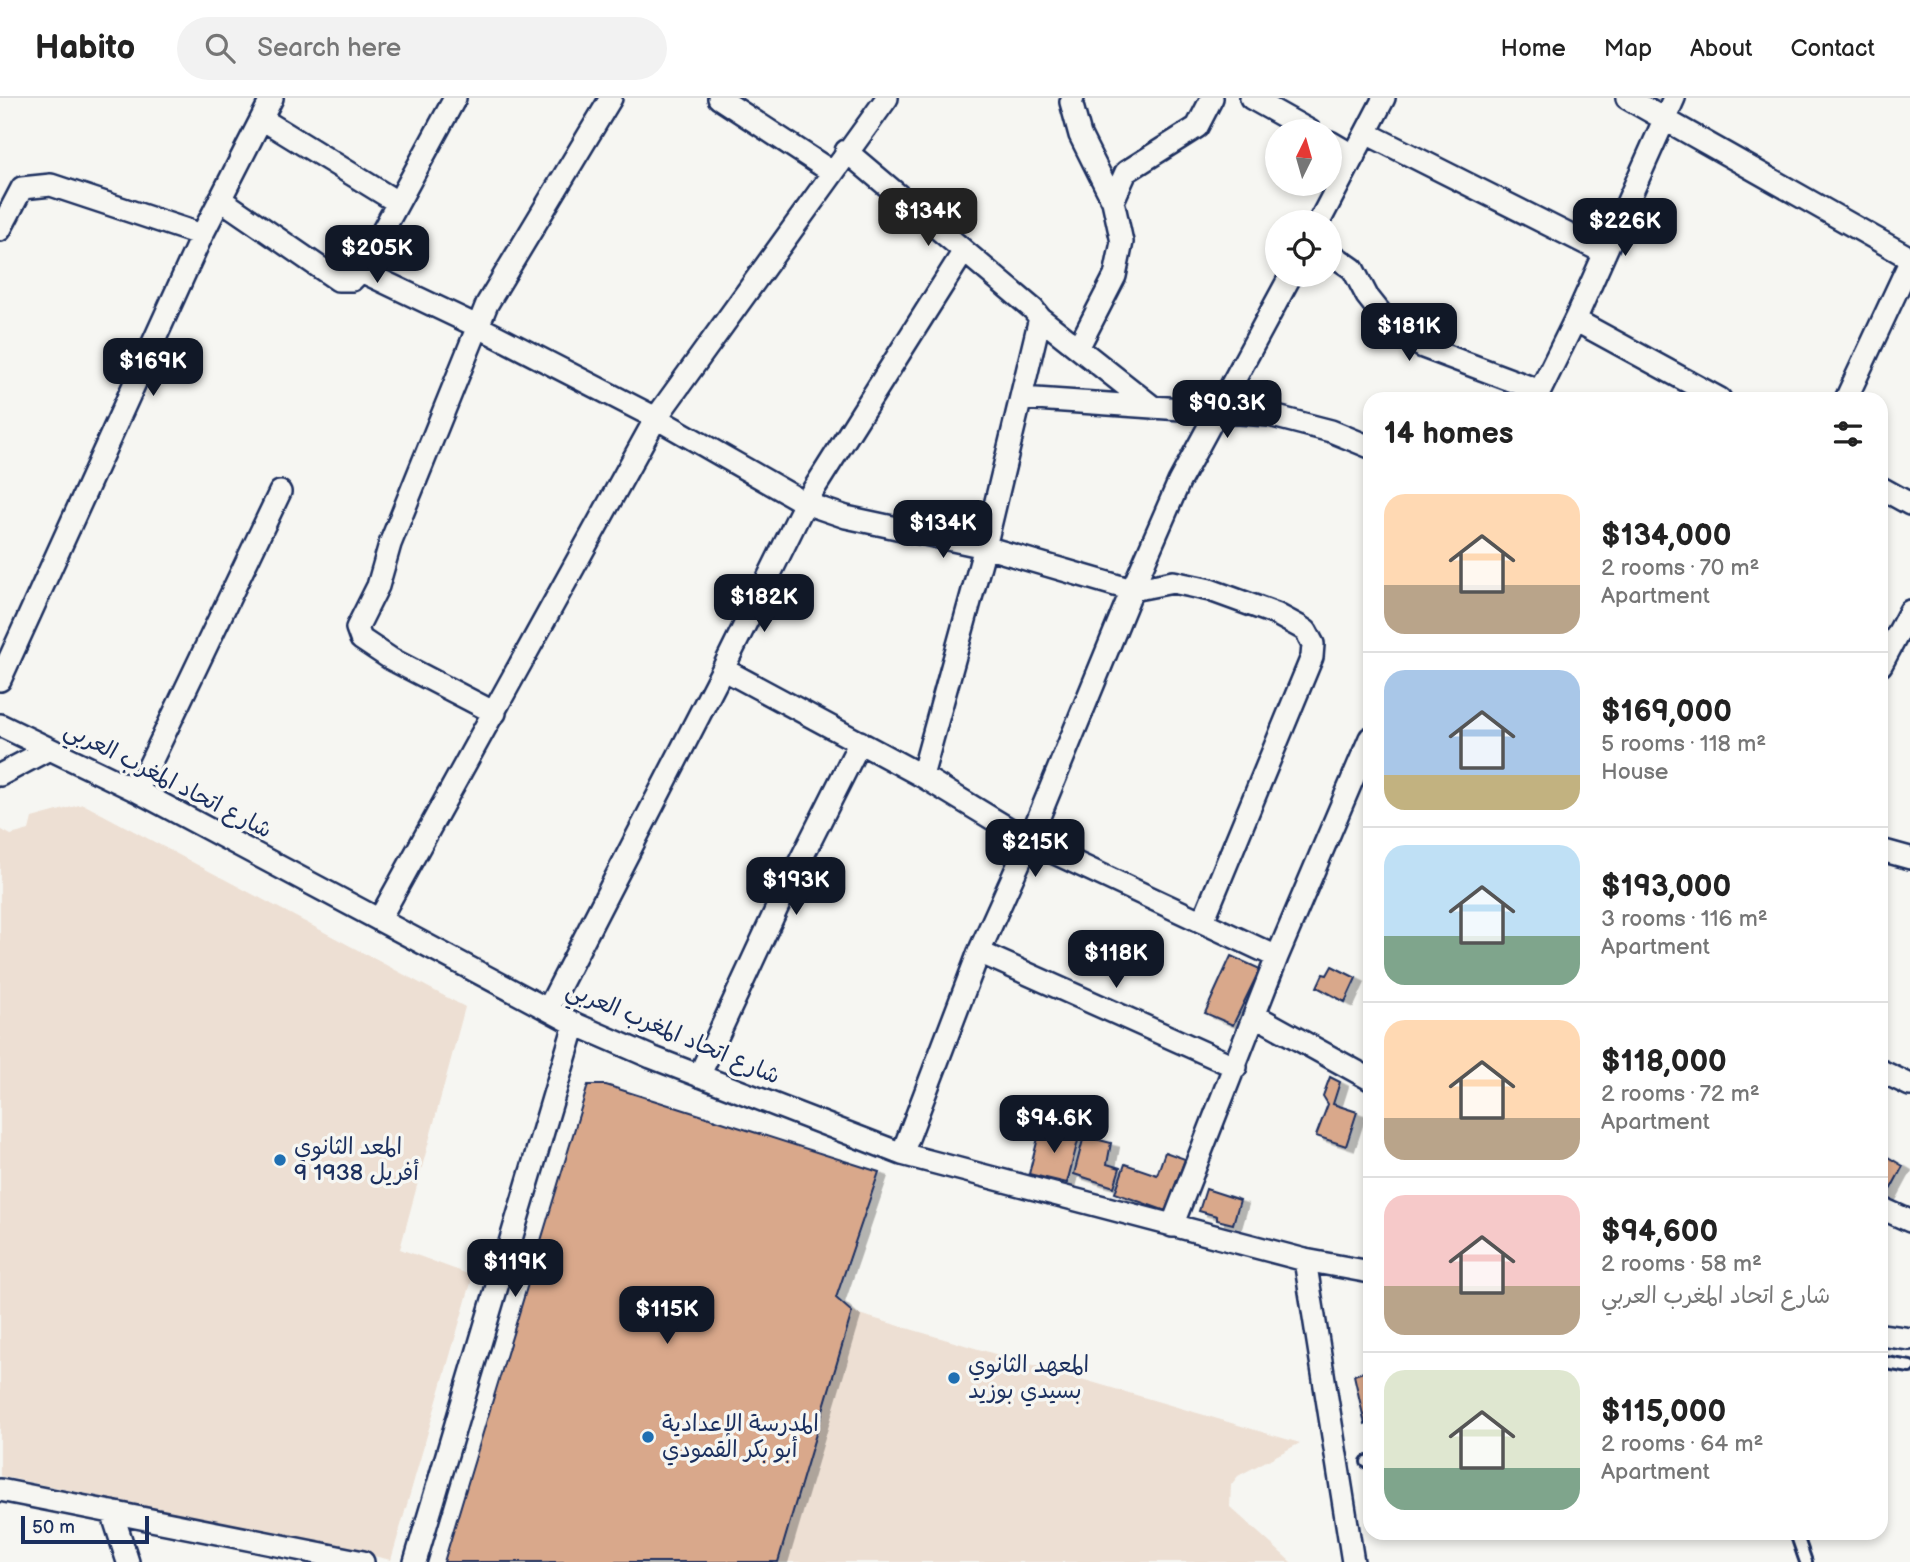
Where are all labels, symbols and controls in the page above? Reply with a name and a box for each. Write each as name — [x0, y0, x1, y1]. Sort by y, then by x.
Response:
search box — [177, 17, 667, 80]
text: Habito — [35, 28, 135, 68]
icon: search — [201, 29, 239, 67]
text: Search here — [257, 33, 401, 64]
text: Home — [1501, 34, 1566, 63]
text: Map — [1604, 34, 1652, 63]
text: About — [1690, 34, 1752, 63]
text: Contact — [1790, 34, 1875, 63]
north arrow — [1265, 119, 1342, 196]
map controls — [1265, 119, 1342, 287]
pin: $134K — [879, 188, 977, 248]
text: $134K — [894, 197, 962, 225]
pin: $226K — [1576, 198, 1674, 258]
text: $226K — [1589, 207, 1661, 235]
button: locate — [1265, 210, 1342, 287]
pin: $205K — [328, 226, 426, 285]
text: $205K — [341, 234, 413, 262]
pin: $181K — [1360, 303, 1458, 363]
text: $181K — [1377, 312, 1441, 340]
pin: $169K — [104, 338, 202, 398]
text: $169K — [119, 347, 187, 375]
pin: $90.3K — [1170, 380, 1284, 440]
text: $90.3K — [1188, 389, 1266, 417]
icon: filters — [1829, 415, 1867, 453]
text: 14 homes — [1384, 416, 1513, 452]
pin: $134K — [894, 500, 992, 560]
text: $134K — [909, 509, 977, 537]
text: $134,000 — [1601, 518, 1731, 554]
icon: home — [1440, 522, 1524, 606]
text: 2 rooms · 70 m² — [1601, 554, 1760, 582]
pin: $182K — [715, 574, 813, 634]
text: Apartment — [1601, 582, 1710, 610]
text: $182K — [730, 583, 798, 611]
text: $169,000 — [1601, 694, 1732, 730]
icon: home — [1440, 698, 1524, 782]
street label: شارع اتحاد المغرب العربي — [57, 715, 276, 850]
text: 5 rooms · 118 m² — [1601, 730, 1766, 758]
text: House — [1601, 758, 1668, 786]
pin: $215K — [986, 820, 1084, 879]
text: $215K — [1001, 828, 1069, 856]
pin: $193K — [747, 858, 845, 917]
text: $193K — [762, 866, 830, 894]
text: $193,000 — [1601, 869, 1731, 905]
icon: home — [1440, 873, 1524, 957]
text: 3 rooms · 116 m² — [1601, 905, 1768, 933]
pin: $118K — [1067, 930, 1165, 990]
text: Apartment — [1601, 933, 1710, 961]
text: $118K — [1084, 939, 1148, 967]
street label: شارع اتحاد المغرب العربي — [560, 975, 784, 1096]
text: $118,000 — [1601, 1044, 1727, 1080]
icon: home — [1440, 1048, 1524, 1132]
text: 2 rooms · 72 m² — [1601, 1080, 1760, 1108]
pin: $94.6K — [997, 1096, 1111, 1155]
text: $94.6K — [1016, 1104, 1092, 1132]
text: Apartment — [1601, 1108, 1710, 1136]
place label: المعد الثانوي 9 أفريل 1938 — [294, 1133, 419, 1187]
marker: المعد الثانوي 9 أفريل 1938 — [272, 1152, 288, 1168]
text: $94,600 — [1601, 1214, 1718, 1250]
icon: home — [1440, 1223, 1524, 1307]
pin: $119K — [466, 1240, 564, 1299]
text: $119K — [483, 1248, 547, 1276]
text: 2 rooms · 58 m² — [1601, 1250, 1762, 1278]
text: شارع اتحاد المغرب العربي — [1601, 1282, 1830, 1310]
pin: $115K — [618, 1286, 716, 1346]
text: $115K — [635, 1295, 699, 1323]
place label: المعهد الثانوي بسيدي بوزيد — [968, 1351, 1089, 1407]
marker: المعهد الثانوي بسيدي بوزيد — [946, 1370, 962, 1386]
text: $115,000 — [1601, 1394, 1726, 1430]
icon: home — [1440, 1398, 1524, 1482]
place label: المدرسة الإعدادية أبو بكر القمودي — [662, 1410, 819, 1466]
marker: المدرسة الإعدادية أبو بكر القمودي — [640, 1429, 656, 1445]
text: 2 rooms · 64 m² — [1601, 1430, 1763, 1458]
text: Apartment — [1601, 1458, 1710, 1486]
scale bar — [21, 1513, 149, 1545]
text: 50 m — [32, 1516, 75, 1539]

